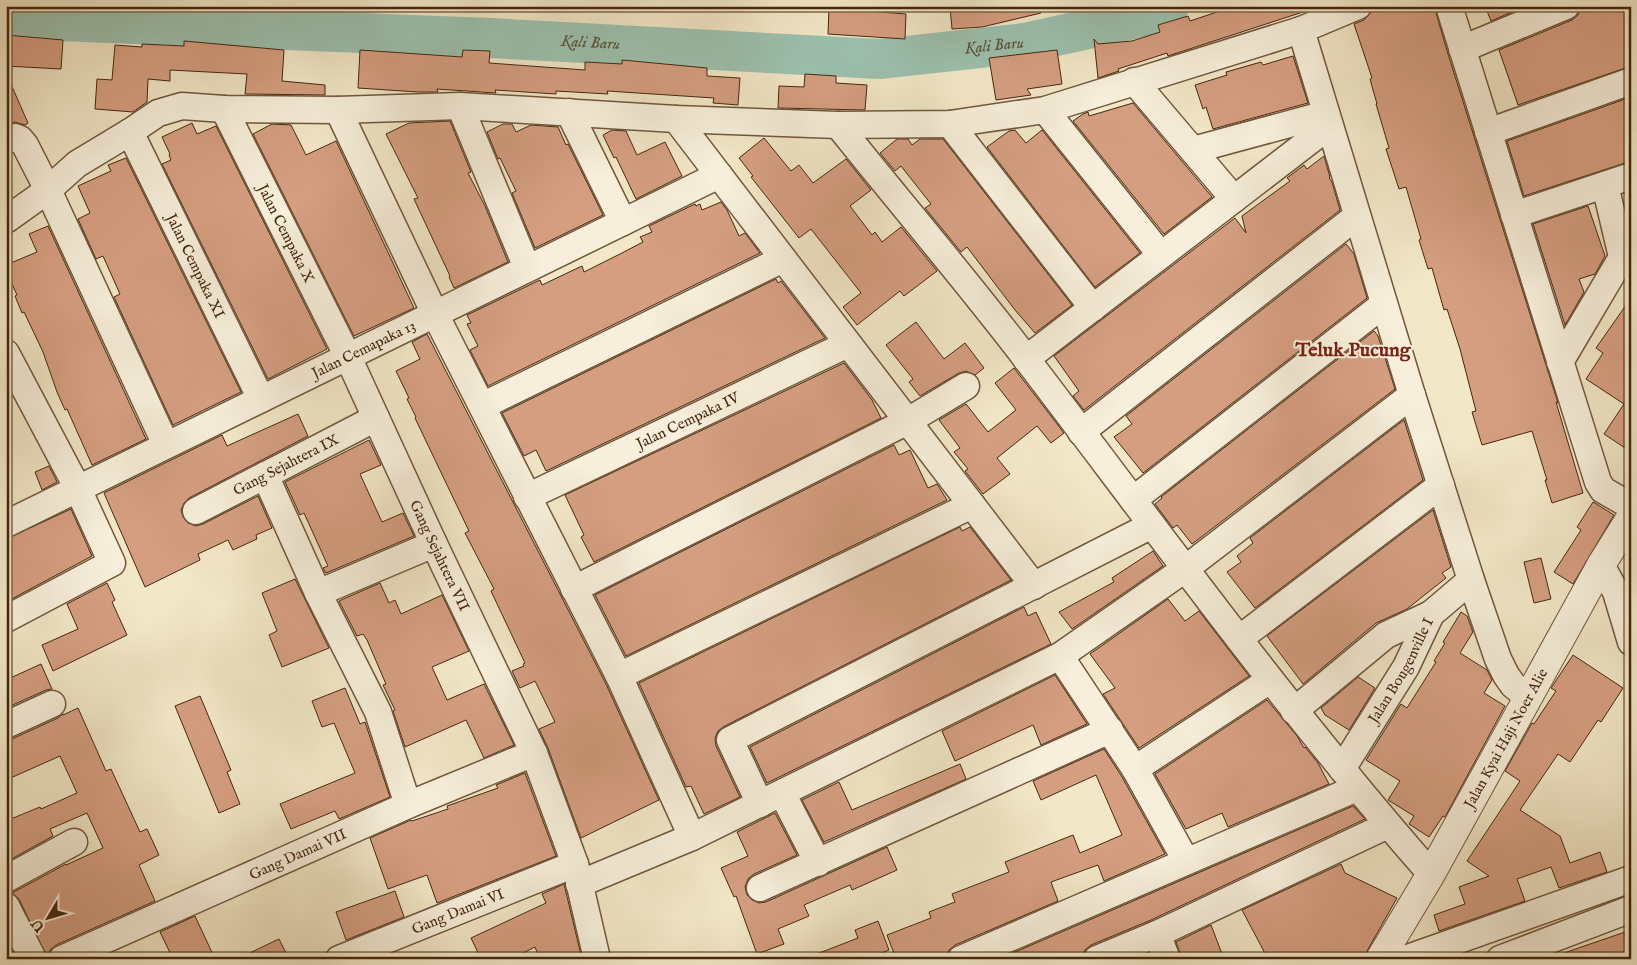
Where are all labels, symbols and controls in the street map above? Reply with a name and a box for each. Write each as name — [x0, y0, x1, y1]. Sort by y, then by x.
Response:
water label: Kali Baru — [559, 32, 621, 55]
water label: Kali Baru — [963, 33, 1025, 60]
street label: Jalan Cempaka X — [253, 179, 319, 286]
street label: Jalan Cempaka XI — [161, 208, 230, 322]
street label: Jalan Cemapaka 13 — [307, 316, 419, 383]
district label: Teluk Pucung — [1294, 338, 1412, 363]
street label: Jalan Cempaka IV — [631, 387, 743, 454]
street label: Gang Sejahtera IX — [230, 429, 342, 500]
street label: Gang Sejahtera VII — [406, 497, 474, 615]
street label: Jalan Bougenville I — [1363, 614, 1438, 728]
street label: Jalan Kyai Haji Noer Alie — [1459, 665, 1552, 813]
street label: Gang Damai VII — [246, 824, 350, 884]
street label: Gang Damai VI — [409, 884, 507, 938]
north arrow — [22, 892, 72, 942]
text: U — [27, 914, 50, 936]

